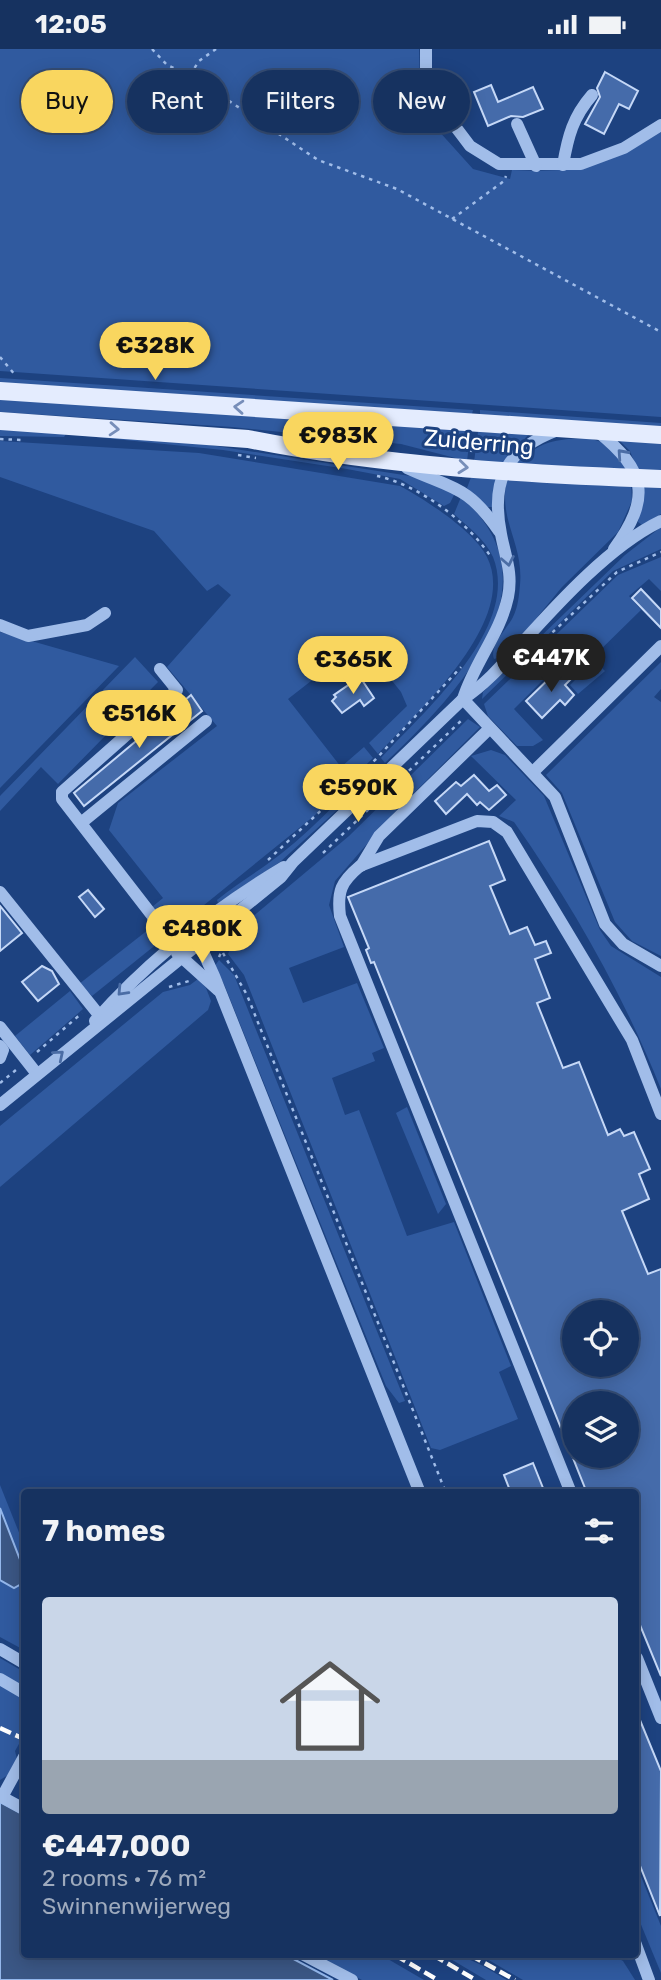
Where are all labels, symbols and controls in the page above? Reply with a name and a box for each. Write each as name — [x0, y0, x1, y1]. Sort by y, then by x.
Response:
text: 12:05 — [35, 9, 107, 40]
chip: Buy — [21, 70, 113, 133]
chip: Rent — [127, 70, 228, 133]
chip: Filters — [242, 70, 359, 133]
chip: New — [373, 70, 470, 133]
pin: €328K — [106, 323, 204, 382]
text: €328K — [116, 331, 194, 359]
one-way arrow — [233, 400, 244, 415]
pin: €983K — [289, 413, 387, 472]
one-way arrow — [109, 421, 120, 436]
text: €983K — [299, 421, 377, 449]
street label: Zuiderring — [423, 423, 535, 461]
one-way arrow — [618, 449, 631, 462]
one-way arrow — [458, 459, 469, 474]
one-way arrow — [499, 555, 514, 567]
pin: €447K — [502, 635, 600, 694]
pin: €365K — [304, 637, 402, 696]
text: €447K — [512, 643, 590, 671]
text: €365K — [314, 645, 392, 673]
pin: €516K — [90, 691, 188, 750]
text: €516K — [102, 699, 176, 727]
pin: €590K — [309, 765, 407, 824]
text: €590K — [319, 773, 397, 801]
pin: €480K — [153, 905, 251, 965]
text: €480K — [162, 914, 242, 942]
one-way arrow — [117, 983, 130, 996]
one-way arrow — [51, 1051, 64, 1063]
map controls — [562, 1300, 639, 1468]
button: locate — [562, 1300, 639, 1377]
button: layers — [562, 1391, 639, 1468]
icon: filters — [580, 1512, 618, 1550]
text: 7 homes — [42, 1513, 165, 1549]
icon: home — [267, 1643, 393, 1769]
text: €447,000 — [42, 1828, 191, 1864]
text: 2 rooms · 76 m² — [42, 1864, 206, 1892]
text: Swinnenwijerweg — [42, 1892, 231, 1920]

